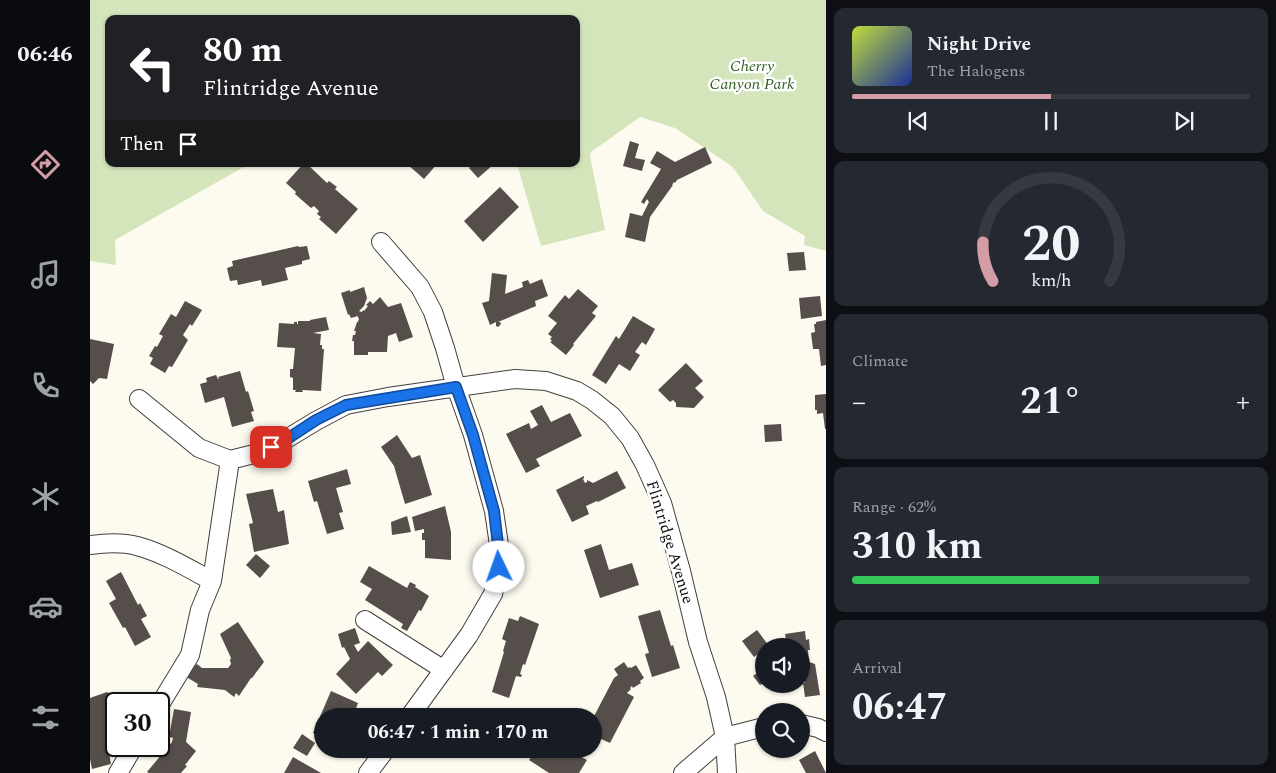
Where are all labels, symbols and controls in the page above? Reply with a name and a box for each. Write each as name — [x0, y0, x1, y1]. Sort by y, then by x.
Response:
text: 80 m — [203, 24, 283, 77]
text: Night Drive — [927, 30, 1031, 59]
icon: left — [120, 35, 185, 100]
text: 06:46 — [17, 38, 73, 71]
park label: Cherry Canyon Park — [710, 54, 795, 96]
text: The Halogens — [927, 59, 1025, 83]
text: Flintridge Avenue — [203, 72, 379, 105]
icon: previous — [904, 107, 932, 135]
icon: pause — [1037, 107, 1065, 135]
icon: next — [1170, 107, 1198, 135]
text: Then — [120, 130, 164, 159]
icon: arrive — [174, 130, 202, 158]
icon: directions — [28, 147, 63, 182]
text: 20 — [1022, 205, 1080, 284]
icon: music — [28, 257, 63, 292]
text: km/h — [1031, 267, 1071, 294]
text: Climate — [852, 349, 908, 373]
icon: phone — [28, 368, 63, 403]
text: 21° — [1020, 373, 1082, 431]
text: − — [852, 381, 866, 424]
text: + — [1236, 381, 1250, 424]
pin — [250, 426, 292, 468]
icon: arrive — [257, 433, 285, 461]
street label: Flintridge Avenue — [640, 477, 700, 607]
icon: climate — [28, 479, 63, 514]
text: Range · 62% — [852, 495, 936, 519]
text: 310 km — [852, 518, 983, 576]
position arrow — [472, 540, 524, 592]
icon: car — [28, 589, 63, 624]
map controls — [755, 638, 810, 758]
button: sound — [755, 638, 810, 693]
text: Arrival — [852, 656, 902, 680]
text: 06:47 — [852, 679, 947, 737]
speed limit sign: 30 — [105, 692, 170, 757]
icon: filters — [28, 700, 63, 735]
button: search — [755, 703, 810, 758]
text: 06:47 · 1 min · 170 m — [368, 718, 548, 747]

